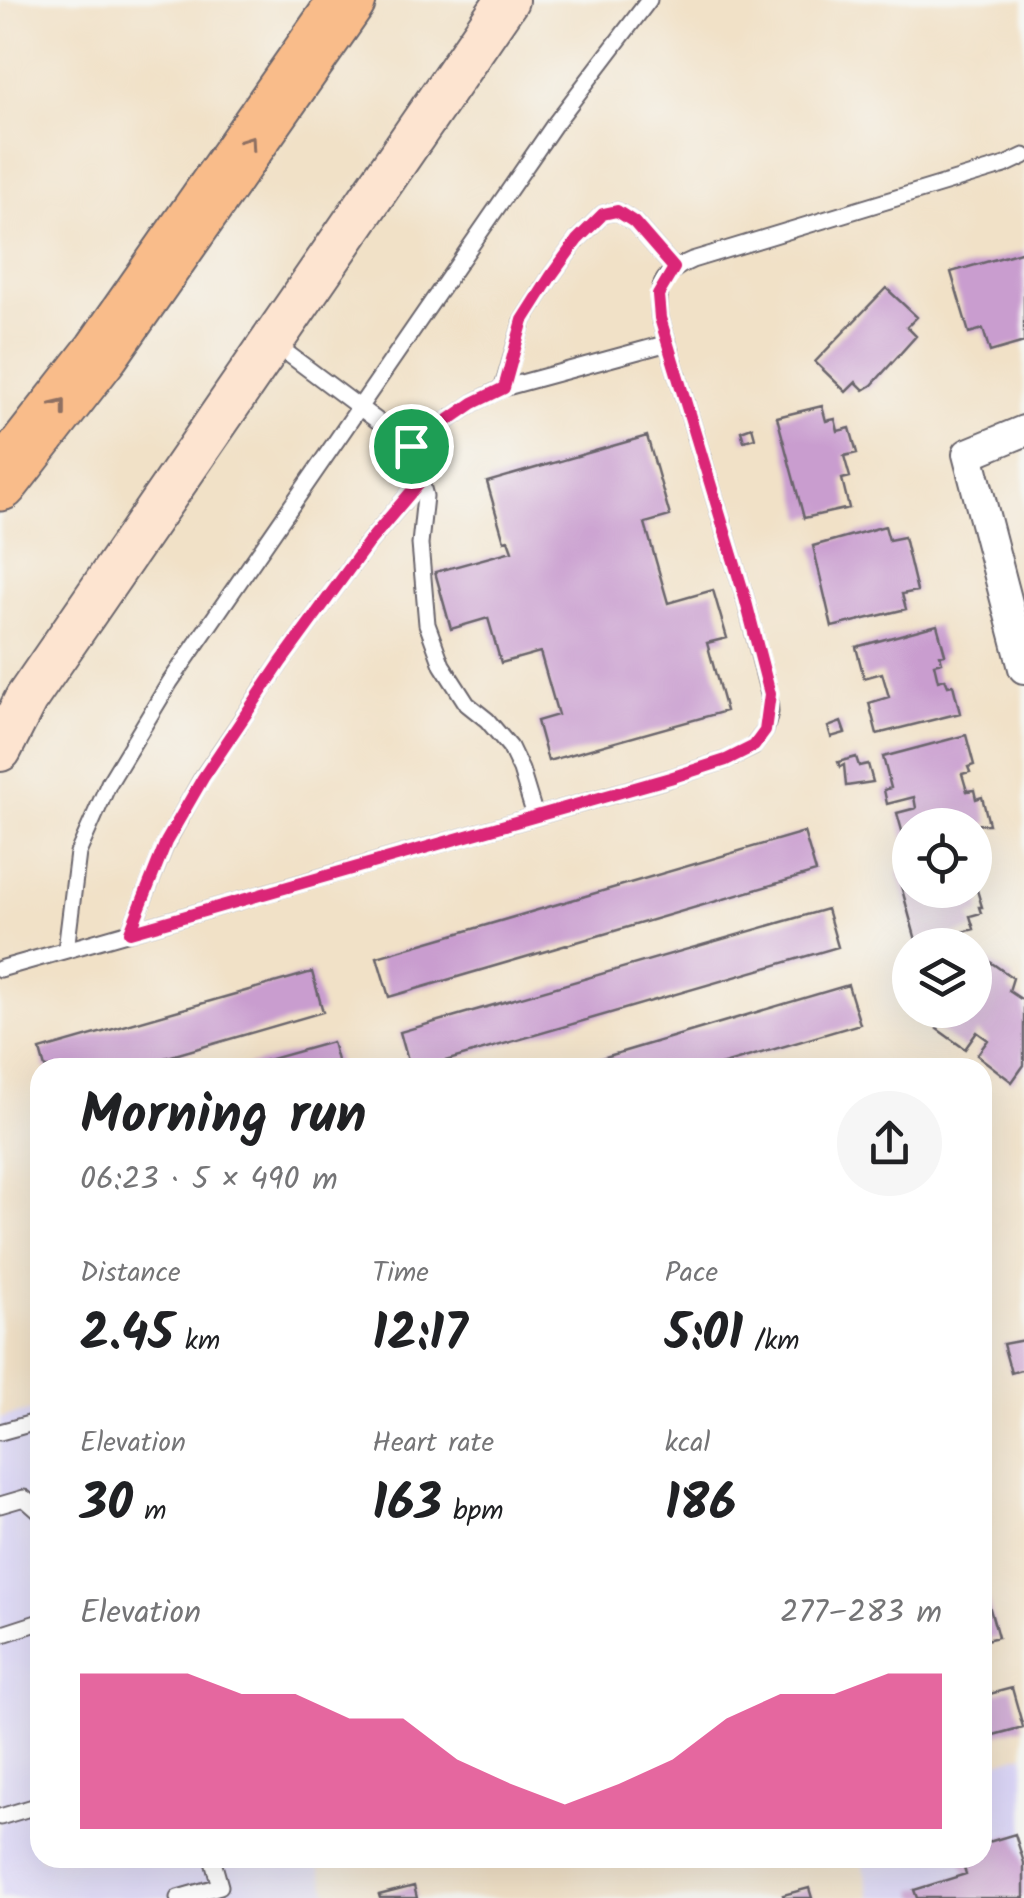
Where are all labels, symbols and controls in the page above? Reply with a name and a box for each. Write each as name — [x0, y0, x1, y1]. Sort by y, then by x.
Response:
one-way arrow — [237, 134, 255, 153]
one-way arrow — [48, 399, 66, 417]
pin — [369, 404, 454, 489]
icon: arrive — [384, 419, 439, 474]
map controls — [892, 808, 992, 1028]
button: locate — [892, 808, 992, 908]
button: layers — [892, 928, 992, 1028]
text: Morning run — [80, 1074, 367, 1161]
button: share — [837, 1091, 942, 1196]
text: 06:23 · 5 × 490 m — [80, 1155, 338, 1206]
text: Distance — [80, 1251, 181, 1296]
text: Time — [372, 1251, 429, 1296]
text: Pace — [665, 1251, 718, 1296]
text: 2.45 — [80, 1296, 174, 1376]
text: 12:17 — [372, 1296, 468, 1376]
text: 5:01 — [665, 1296, 743, 1376]
text: km — [174, 1319, 220, 1364]
text: /km — [743, 1319, 800, 1364]
text: Elevation — [80, 1421, 186, 1466]
text: Heart rate — [372, 1421, 494, 1466]
text: kcal — [665, 1421, 710, 1466]
text: 30 — [80, 1466, 133, 1546]
text: 163 — [372, 1466, 442, 1546]
text: 186 — [665, 1466, 736, 1546]
text: m — [133, 1489, 167, 1534]
text: bpm — [442, 1489, 504, 1534]
text: Elevation — [80, 1588, 201, 1639]
text: 277–283 m — [780, 1588, 942, 1639]

